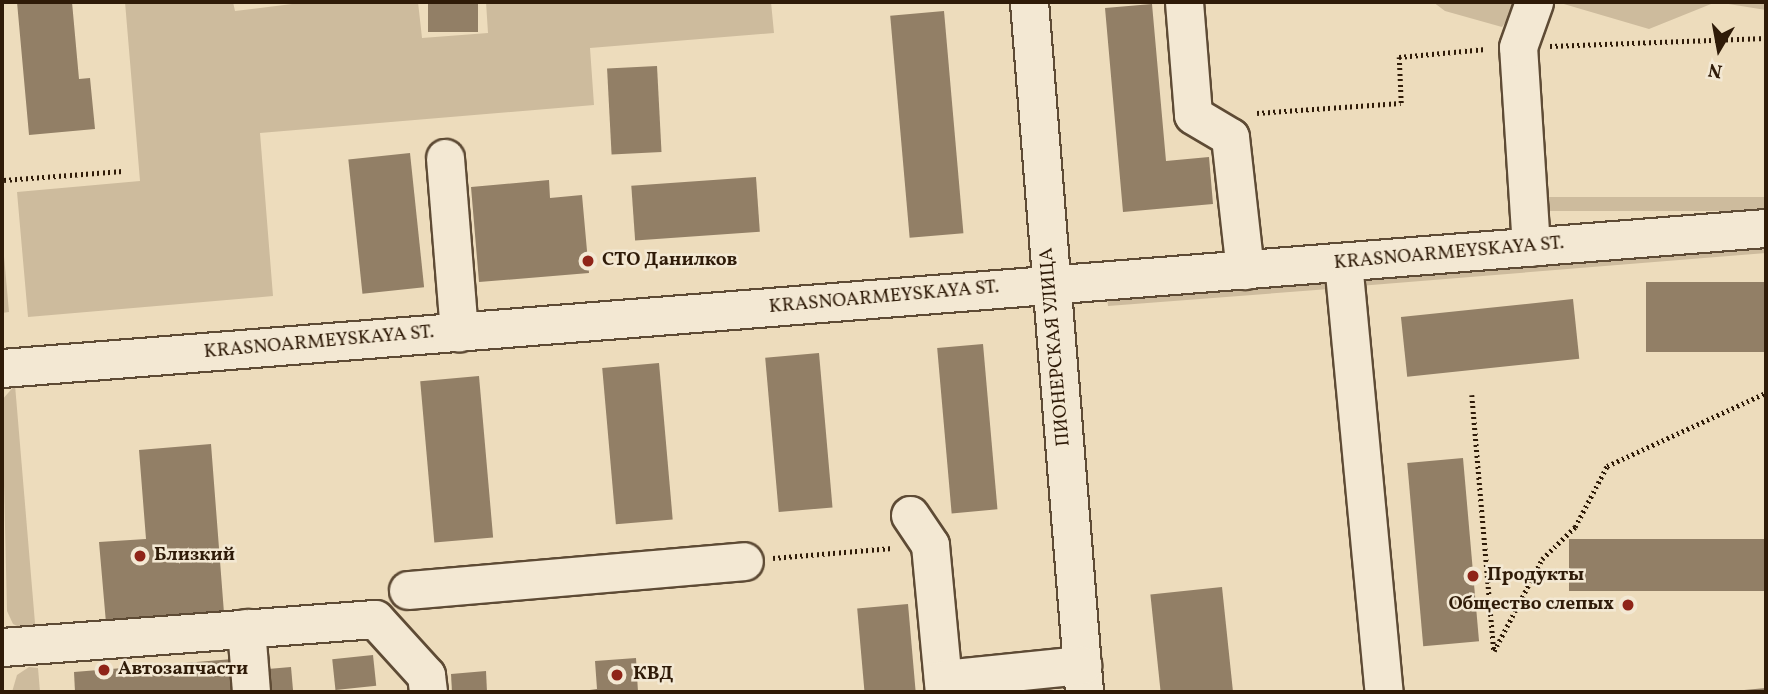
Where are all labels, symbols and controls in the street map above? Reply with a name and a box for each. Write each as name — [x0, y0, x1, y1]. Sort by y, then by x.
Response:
north arrow — [1684, 14, 1754, 84]
text: N — [1706, 56, 1724, 84]
street label: KRASNOARMEYSKAYA ST. — [1333, 233, 1565, 275]
street label: ПИОНЕРСКАЯ УЛИЦА — [1036, 247, 1076, 447]
place label: СТО Данилков — [602, 250, 738, 272]
marker: СТО Данилков — [580, 253, 596, 269]
street label: KRASNOARMEYSKAYA ST. — [768, 277, 1000, 319]
street label: KRASNOARMEYSKAYA ST. — [203, 322, 435, 364]
place label: Близкий — [154, 545, 235, 567]
marker: Близкий — [132, 548, 148, 564]
place label: Продукты — [1487, 565, 1584, 587]
marker: Продукты — [1465, 568, 1481, 584]
place label: Общество слепых — [1448, 594, 1614, 616]
marker: Общество слепых — [1620, 597, 1636, 613]
place label: Автозапчасти — [118, 659, 248, 681]
marker: Автозапчасти — [96, 662, 112, 678]
place label: КВД — [633, 664, 674, 686]
marker: КВД — [607, 665, 627, 685]

